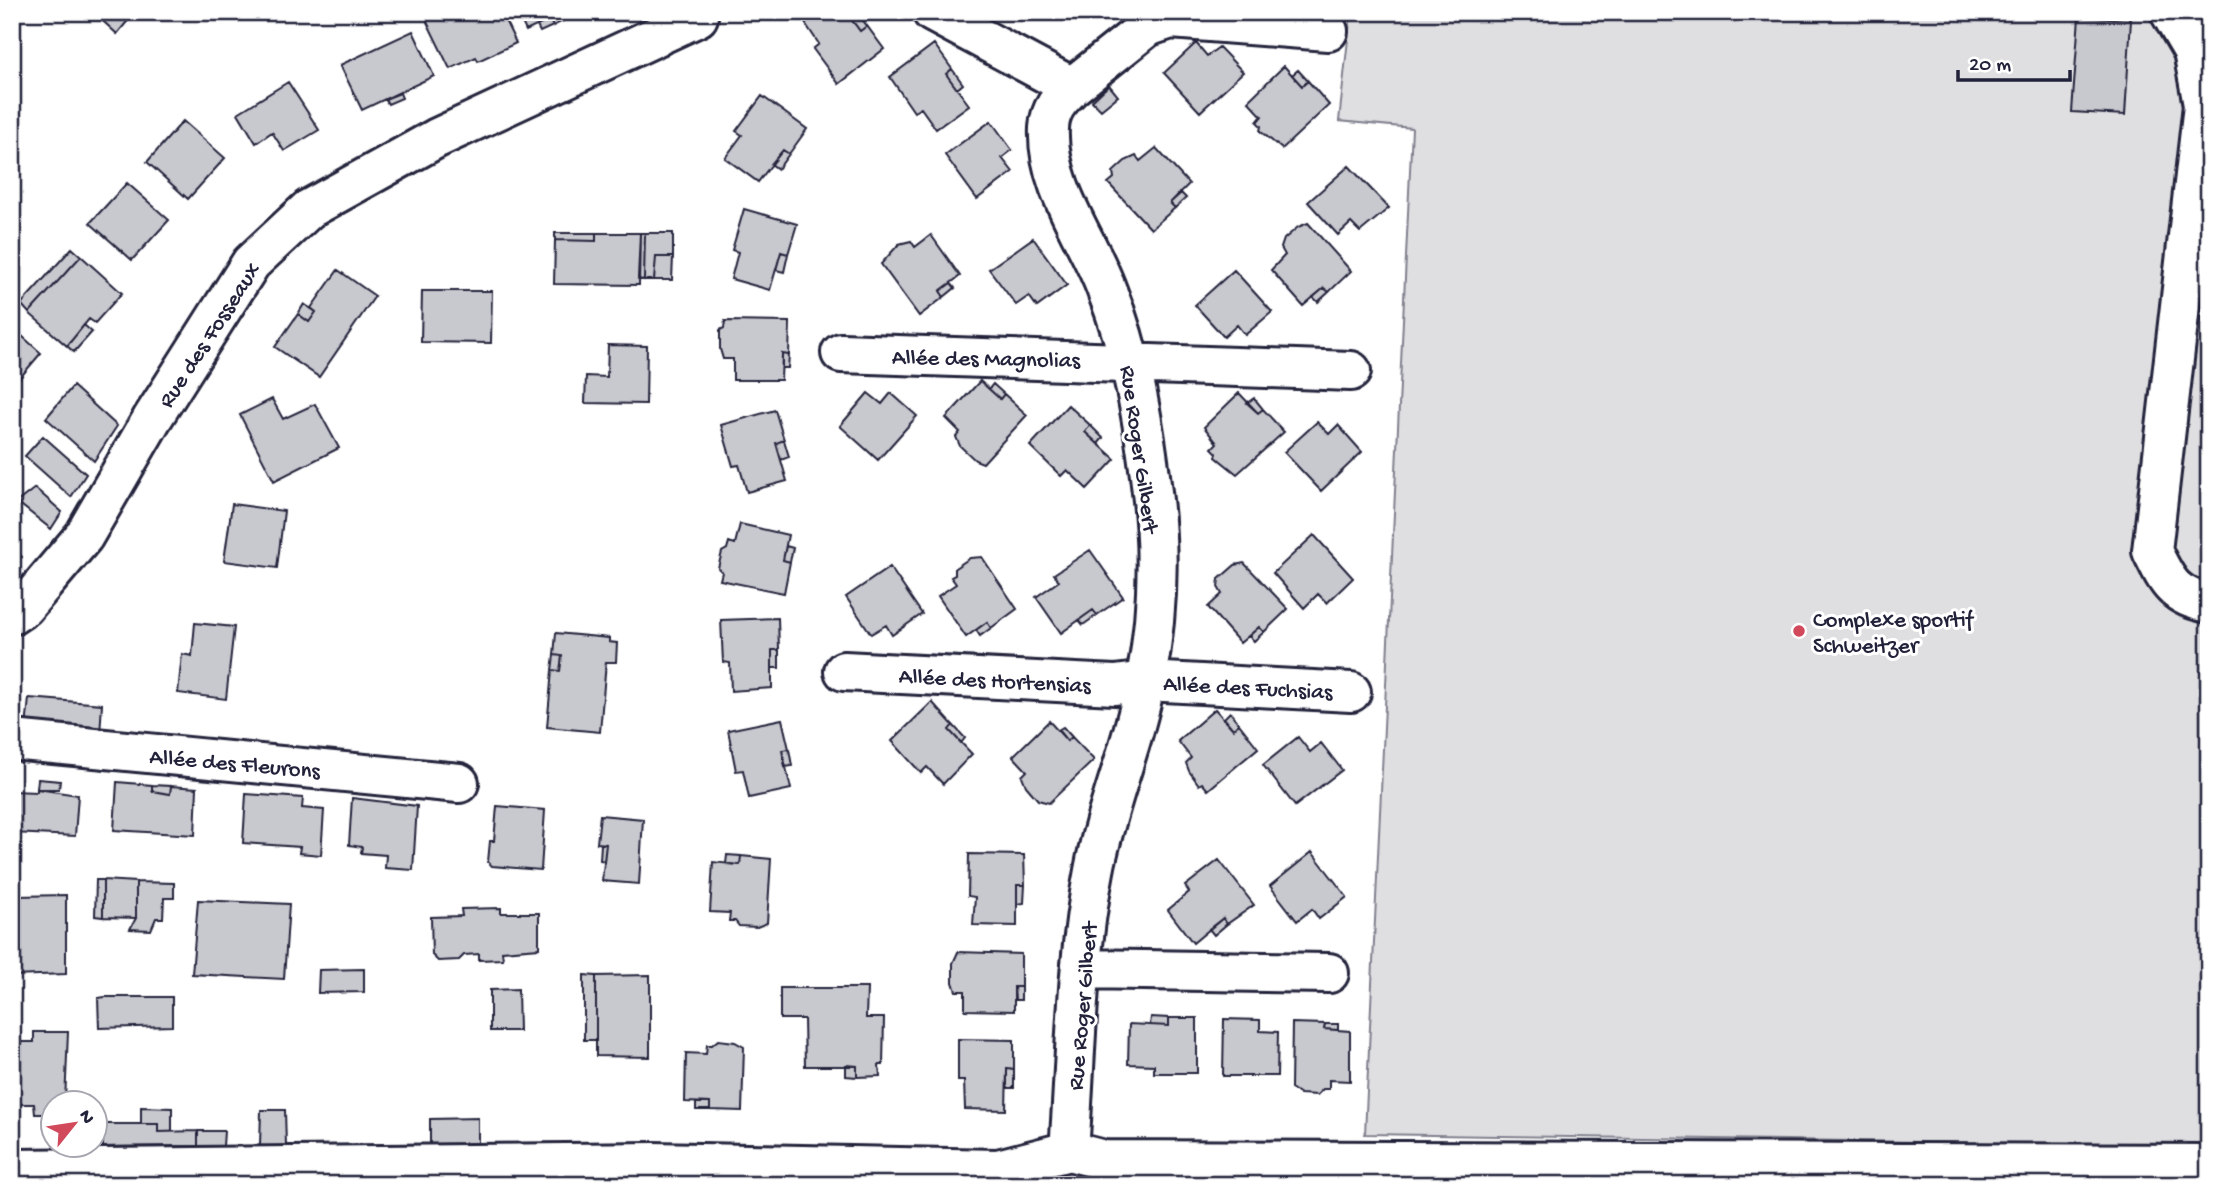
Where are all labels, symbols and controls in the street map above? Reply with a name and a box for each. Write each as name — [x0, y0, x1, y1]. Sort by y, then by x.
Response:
scale bar — [1958, 38, 2070, 82]
text: 20 m — [1969, 54, 2011, 79]
street label: Rue des Fosseaux — [154, 258, 268, 414]
street label: Allée des Magnolias — [892, 345, 1081, 376]
street label: Rue Roger Gilbert — [1112, 364, 1163, 537]
place label: Complexe sportif Schweitzer — [1813, 608, 1975, 661]
marker: Complexe sportif Schweitzer — [1791, 623, 1807, 639]
street label: Allée des Hortensias — [898, 664, 1092, 701]
street label: Allée des Fuchsias — [1162, 672, 1334, 707]
street label: Allée des Fleurons — [148, 745, 322, 786]
street label: Rue Roger Gilbert — [1064, 919, 1105, 1092]
north arrow — [38, 1088, 108, 1158]
text: N — [73, 1106, 99, 1128]

